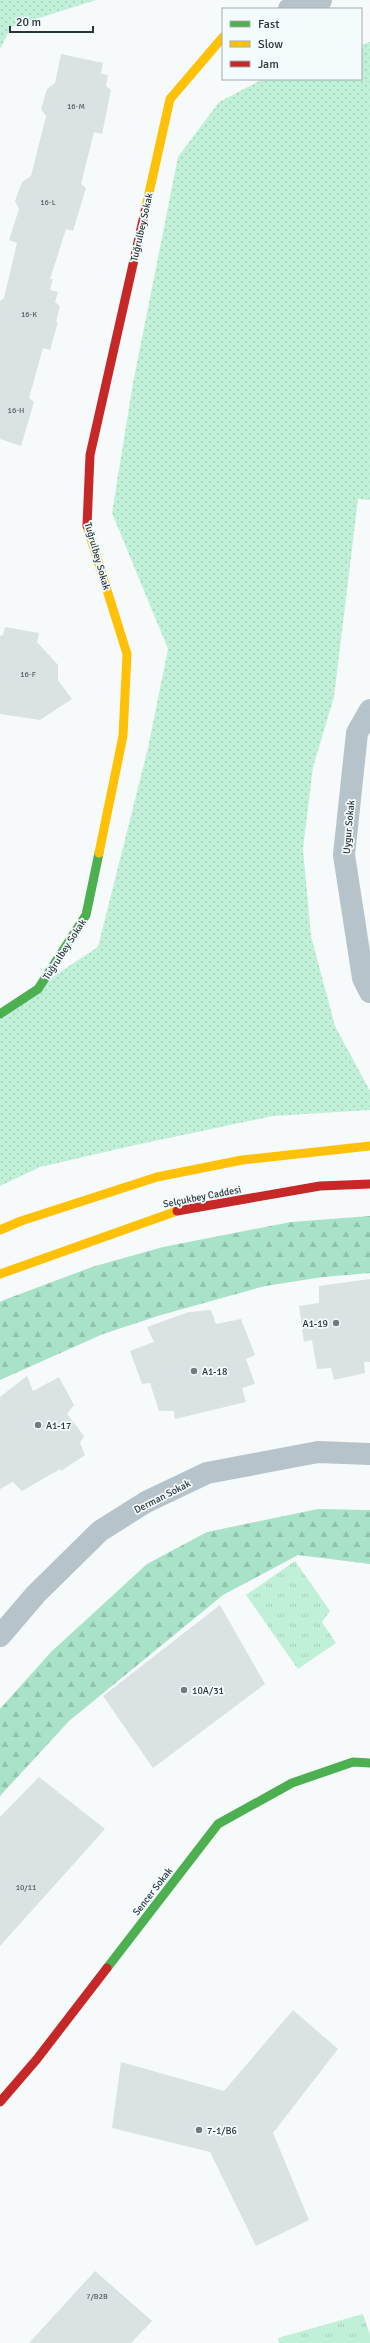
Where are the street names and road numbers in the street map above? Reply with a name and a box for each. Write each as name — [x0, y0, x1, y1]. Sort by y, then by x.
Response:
street label: Tuğrulbey Sokak — [128, 192, 156, 263]
street label: Tuğrulbey Sokak — [82, 521, 112, 591]
street label: Uygur Sokak — [341, 800, 357, 854]
street label: Tuğrulbey Sokak — [41, 917, 89, 982]
street label: Selçukbey Caddesi — [162, 1184, 242, 1210]
street label: Derman Sokak — [132, 1478, 193, 1516]
street label: Sencer Sokak — [130, 1865, 175, 1918]

